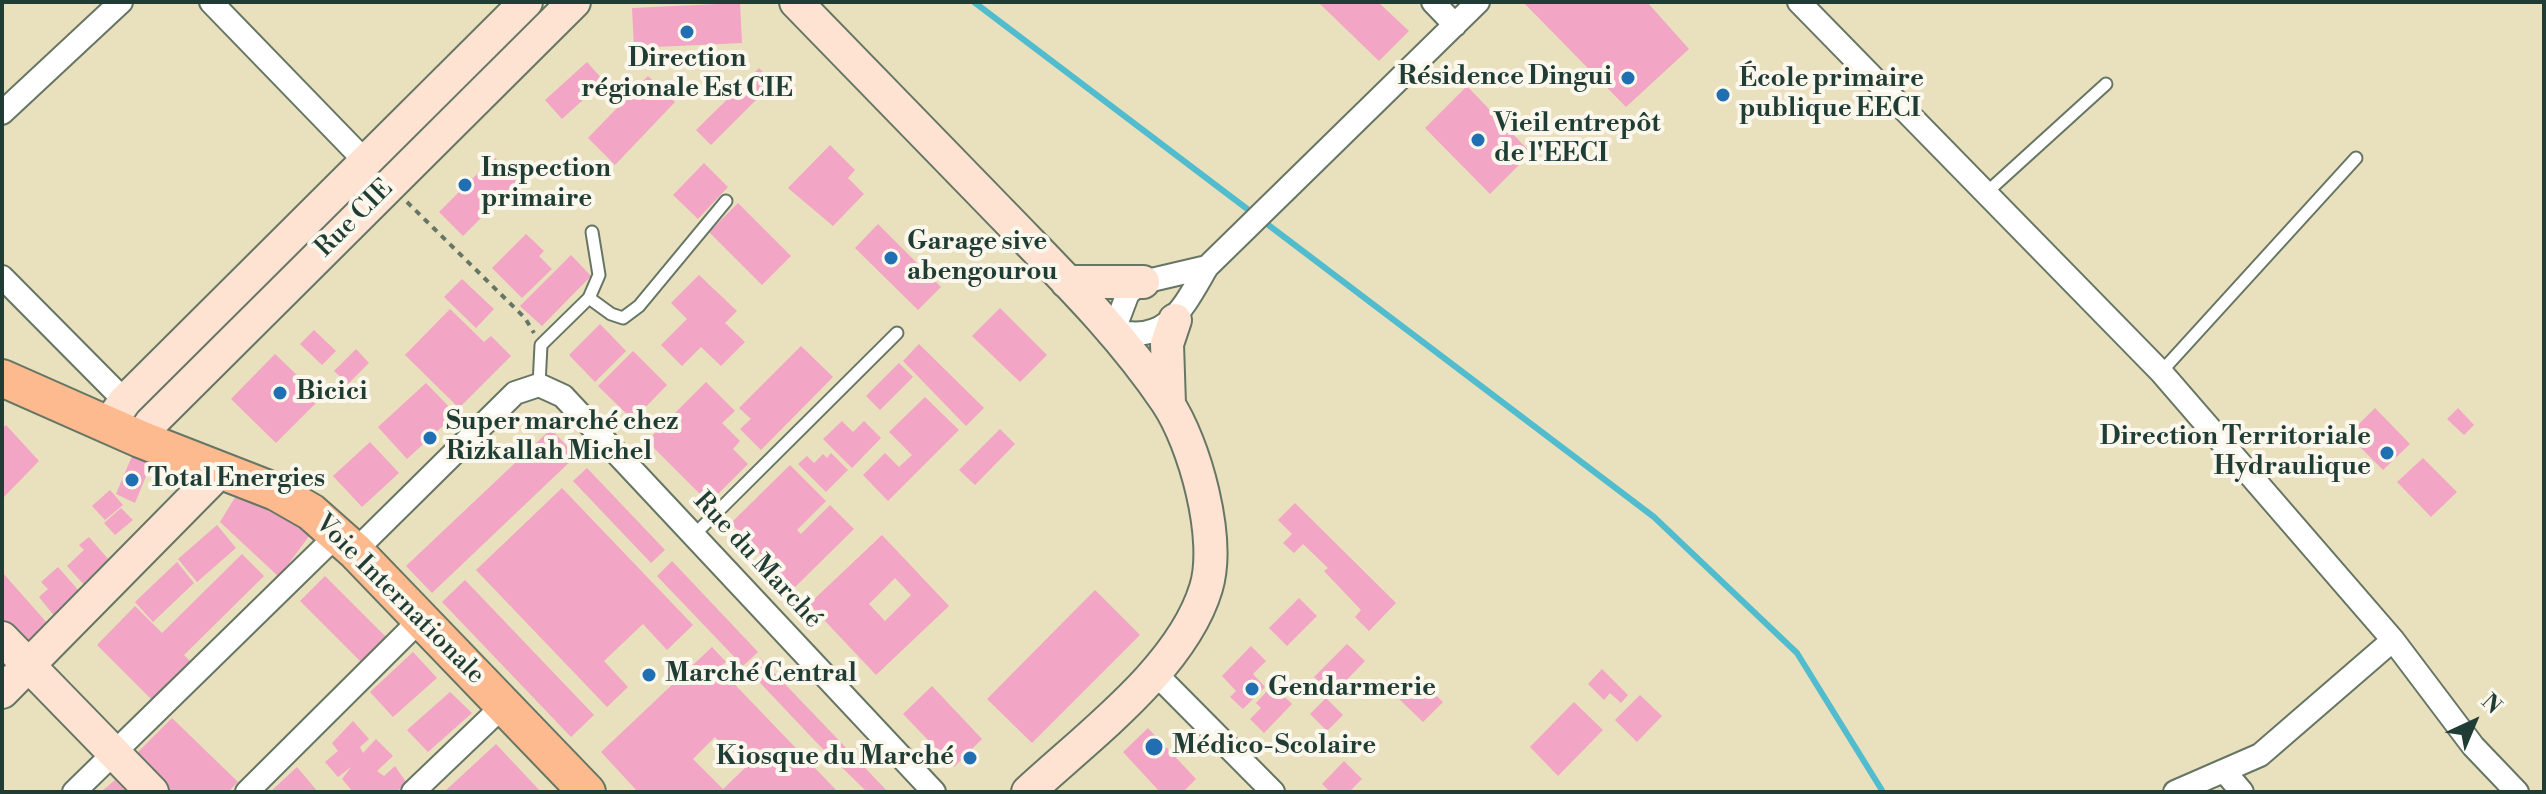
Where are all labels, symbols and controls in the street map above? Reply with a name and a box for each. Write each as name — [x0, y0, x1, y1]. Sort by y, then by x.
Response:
marker: Direction régionale Est CIE — [678, 23, 696, 41]
place label: Direction régionale Est CIE — [581, 44, 793, 106]
place label: Résidence Dingui — [1398, 62, 1612, 94]
place label: École primaire publique EECI — [1739, 64, 1924, 126]
marker: Résidence Dingui — [1619, 69, 1637, 87]
marker: École primaire publique EECI — [1714, 86, 1732, 104]
place label: Vieil entrepôt de l'EECI — [1494, 109, 1661, 170]
marker: Vieil entrepôt de l'EECI — [1469, 131, 1487, 149]
place label: Inspection primaire — [481, 154, 611, 216]
street label: Rue CIE — [310, 174, 400, 264]
marker: Inspection primaire — [456, 176, 474, 194]
place label: Garage sive abengourou — [907, 227, 1058, 288]
marker: Garage sive abengourou — [882, 249, 900, 267]
place label: Bicici — [296, 377, 367, 409]
marker: Bicici — [271, 384, 289, 402]
place label: Super marché chez Rizkallah Michel — [446, 407, 678, 468]
place label: Direction Territoriale Hydraulique — [2100, 422, 2371, 484]
marker: Super marché chez Rizkallah Michel — [421, 429, 439, 447]
marker: Direction Territoriale Hydraulique — [2378, 444, 2396, 462]
place label: Total Energies — [148, 464, 325, 496]
marker: Total Energies — [123, 471, 141, 489]
street label: Rue du Marché — [686, 486, 828, 636]
street label: Voie Internationale — [307, 508, 491, 692]
place label: Marché Central — [665, 659, 857, 691]
marker: Marché Central — [640, 666, 658, 684]
place label: Gendarmerie — [1268, 673, 1436, 705]
marker: Gendarmerie — [1243, 680, 1261, 698]
north arrow — [2434, 682, 2514, 762]
text: N — [2475, 689, 2507, 720]
place label: Médico-Scolaire — [1172, 731, 1376, 763]
marker: Médico-Scolaire — [1143, 736, 1165, 758]
place label: Kiosque du Marché — [716, 742, 954, 774]
marker: Kiosque du Marché — [961, 749, 979, 767]

